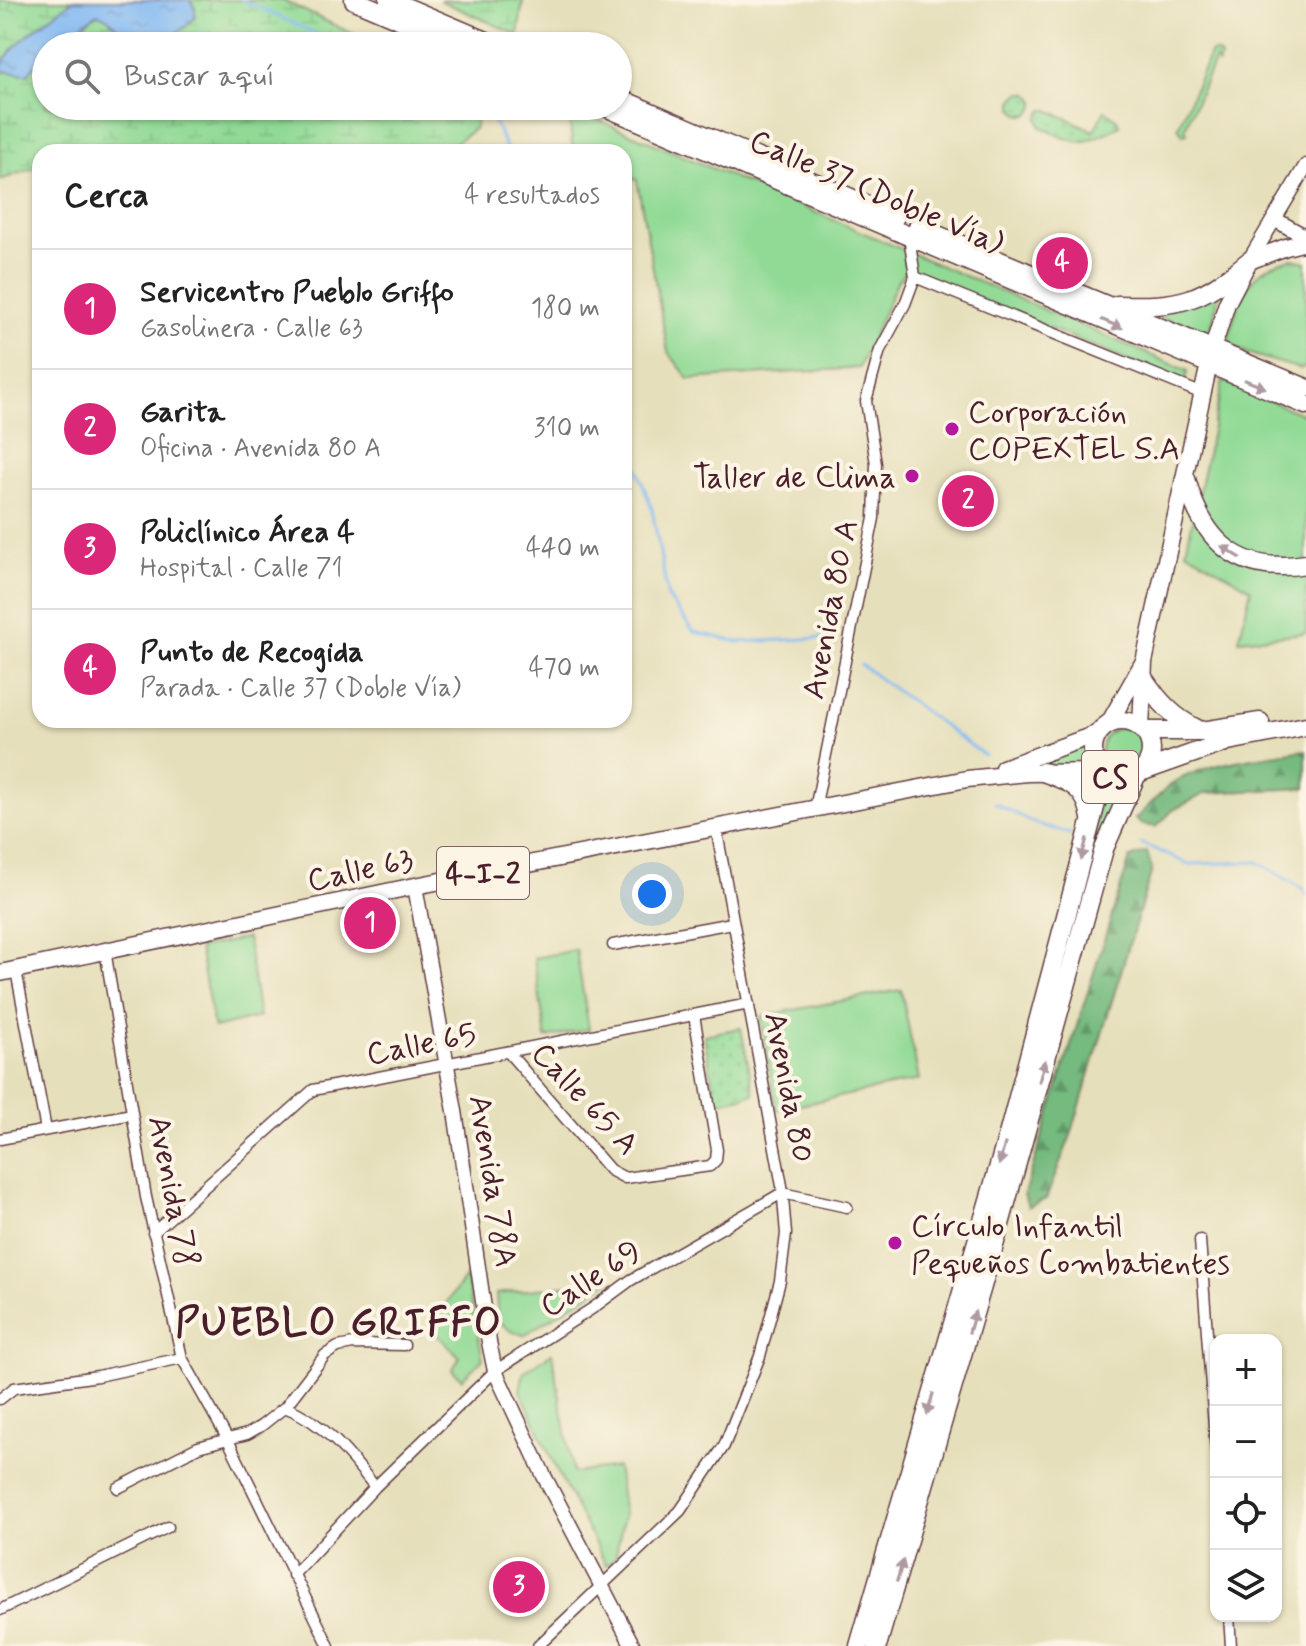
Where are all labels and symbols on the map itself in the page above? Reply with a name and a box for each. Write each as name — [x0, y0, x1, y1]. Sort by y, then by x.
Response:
street label: Calle 37 (Doble Vía) — [743, 120, 1010, 265]
pin: 4 — [1036, 233, 1088, 293]
one-way arrow — [1100, 317, 1124, 330]
one-way arrow — [1243, 378, 1267, 391]
place label: Corporación COPEXTEL S.A — [968, 392, 1180, 471]
marker: Corporación COPEXTEL S.A — [943, 420, 961, 438]
place label: Taller de Clima — [693, 457, 896, 499]
marker: Taller de Clima — [903, 467, 921, 485]
pin: 2 — [942, 471, 994, 531]
street label: Avenida 80 A — [793, 516, 869, 703]
one-way arrow — [1220, 545, 1242, 559]
road number: CS — [1082, 751, 1138, 803]
one-way arrow — [1077, 836, 1089, 861]
street label: Calle 63 — [304, 839, 417, 903]
road number: 4-I-2 — [437, 847, 529, 899]
your location — [632, 874, 672, 914]
pin: 1 — [344, 893, 396, 953]
street label: Avenida 80 — [753, 1009, 823, 1166]
street label: Calle 65 — [363, 1014, 480, 1076]
street label: Calle 65 A — [521, 1034, 648, 1165]
one-way arrow — [1037, 1059, 1049, 1084]
street label: Avenida 78A — [458, 1092, 526, 1270]
street label: Avenida 78 — [137, 1112, 207, 1270]
one-way arrow — [995, 1143, 1008, 1167]
place label: Círculo Infantil Pequeños Combatientes — [911, 1206, 1230, 1285]
street label: Calle 69 — [532, 1231, 650, 1328]
marker: Círculo Infantil Pequeños Combatientes — [886, 1234, 904, 1252]
district label: PUEBLO GRIFFO — [175, 1298, 503, 1350]
one-way arrow — [967, 1309, 979, 1334]
one-way arrow — [923, 1392, 936, 1416]
pin: 3 — [493, 1557, 545, 1617]
one-way arrow — [894, 1559, 907, 1583]

